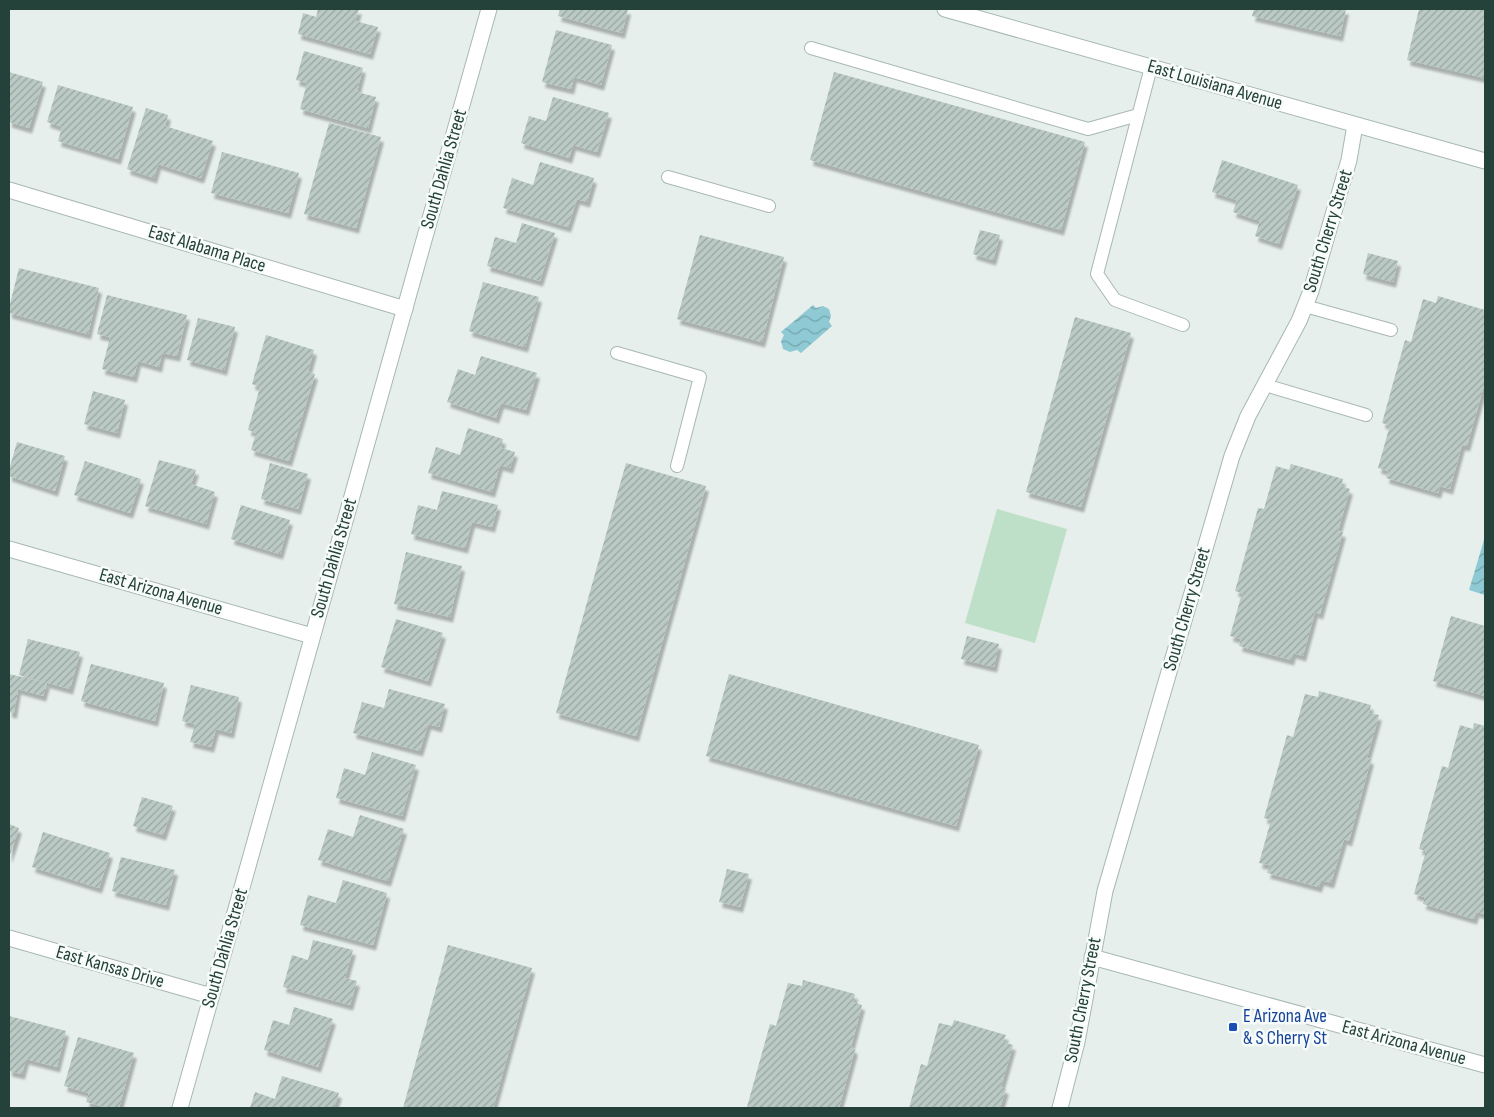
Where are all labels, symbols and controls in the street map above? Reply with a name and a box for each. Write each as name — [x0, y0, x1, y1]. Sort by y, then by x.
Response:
street label: East Louisiana Avenue — [1145, 55, 1285, 115]
street label: South Dahlia Street — [416, 106, 472, 232]
street label: South Cherry Street — [1298, 167, 1358, 295]
street label: East Alabama Place — [146, 220, 268, 278]
street label: South Dahlia Street — [306, 495, 362, 621]
street label: South Cherry Street — [1158, 544, 1216, 673]
street label: East Arizona Avenue — [97, 563, 225, 621]
street label: South Dahlia Street — [197, 885, 253, 1011]
street label: South Cherry Street — [1060, 935, 1106, 1065]
street label: East Kansas Drive — [53, 941, 167, 993]
place label: E Arizona Ave & S Cherry St — [1243, 1005, 1327, 1050]
street label: East Arizona Avenue — [1340, 1015, 1468, 1071]
marker: E Arizona Ave & S Cherry St — [1227, 1021, 1239, 1033]

